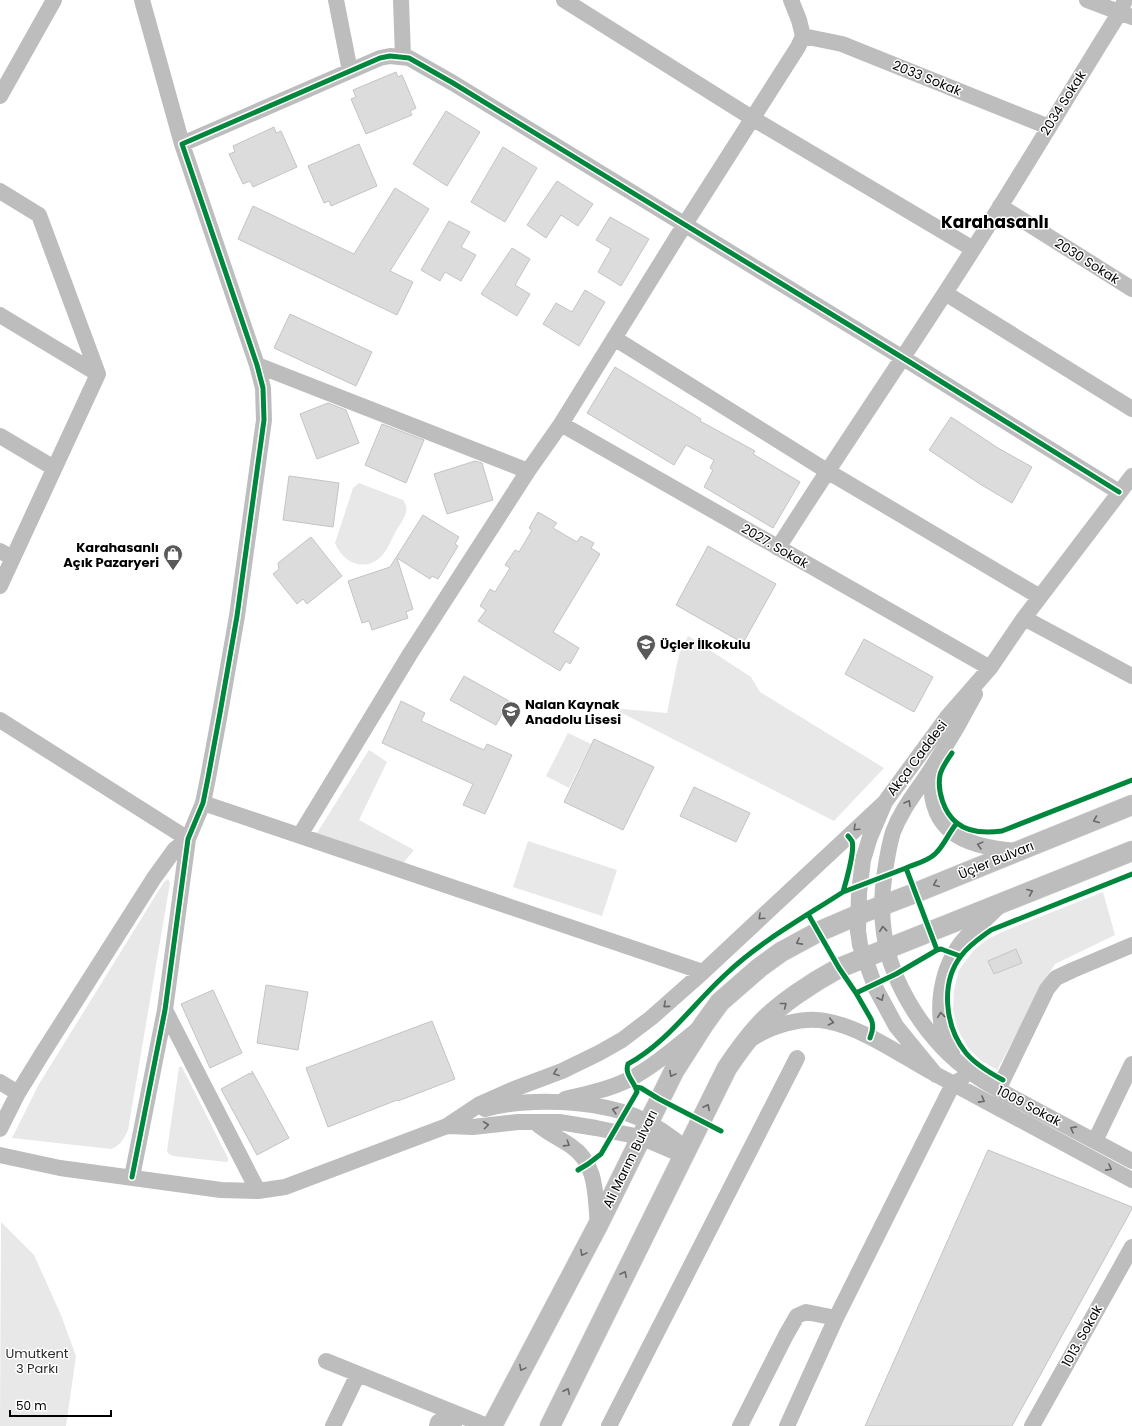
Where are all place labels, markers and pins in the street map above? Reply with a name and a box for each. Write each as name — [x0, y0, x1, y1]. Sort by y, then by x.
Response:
place label: Karahasanlı Açık Pazaryeri — [63, 538, 159, 572]
shop icon: Karahasanlı Açık Pazaryeri — [162, 543, 184, 571]
school or university icon: Üçler İlkokulu — [635, 633, 657, 661]
place label: Üçler İlkokulu — [660, 635, 751, 654]
place label: Nalan Kaynak Anadolu Lisesi — [525, 695, 621, 729]
school or university icon: Nalan Kaynak Anadolu Lisesi — [500, 700, 522, 728]

